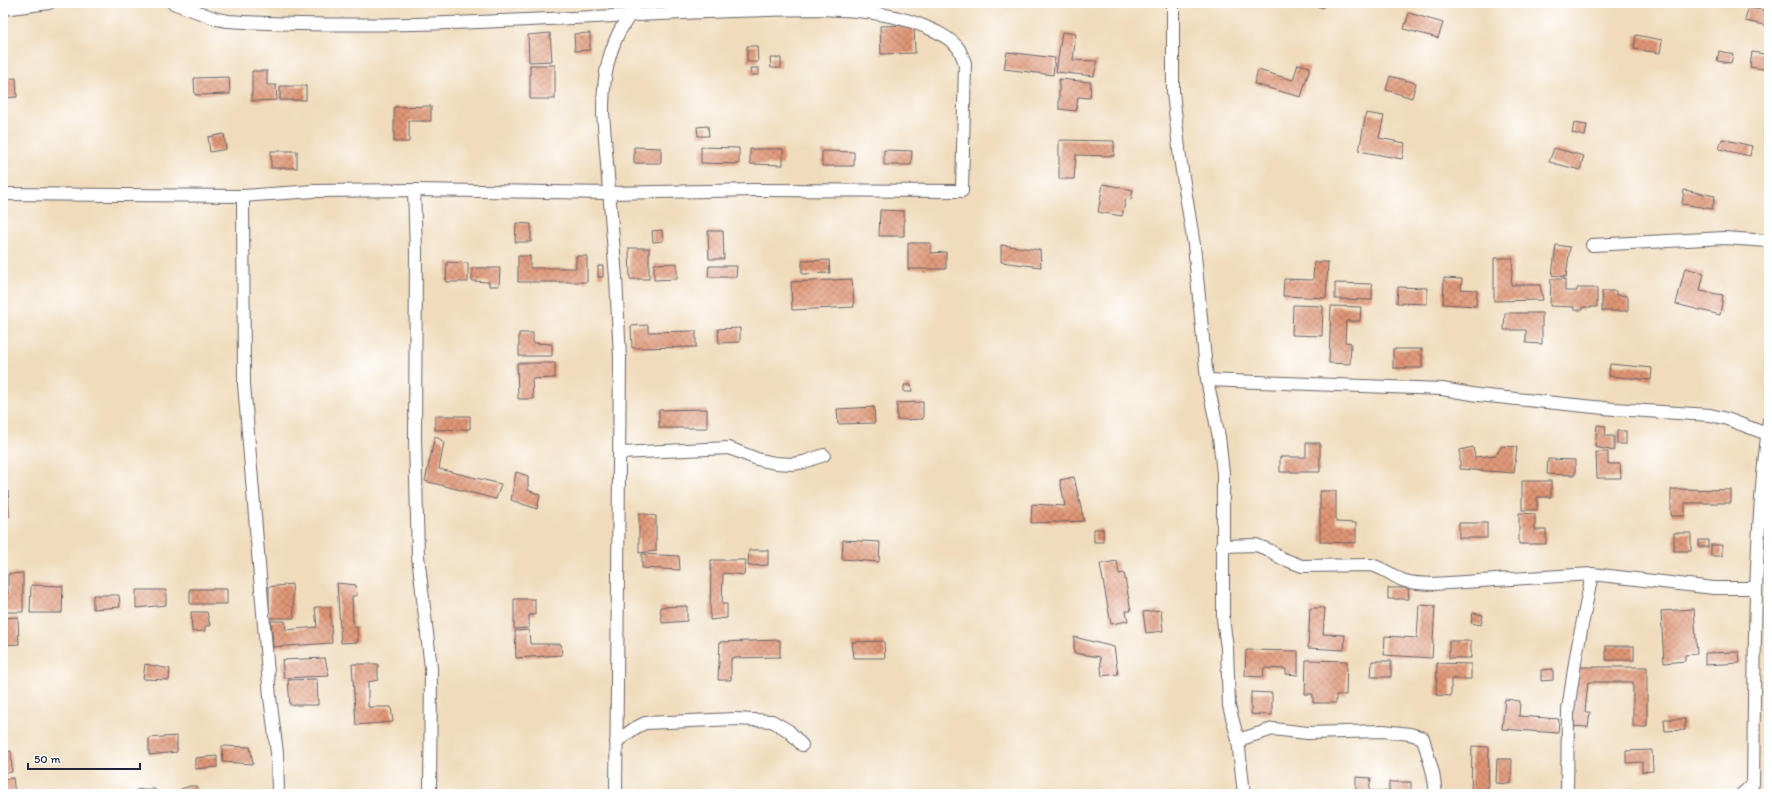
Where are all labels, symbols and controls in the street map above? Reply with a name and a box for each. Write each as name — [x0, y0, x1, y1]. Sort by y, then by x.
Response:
scale bar — [28, 745, 140, 771]
text: 50 m — [34, 752, 60, 766]

